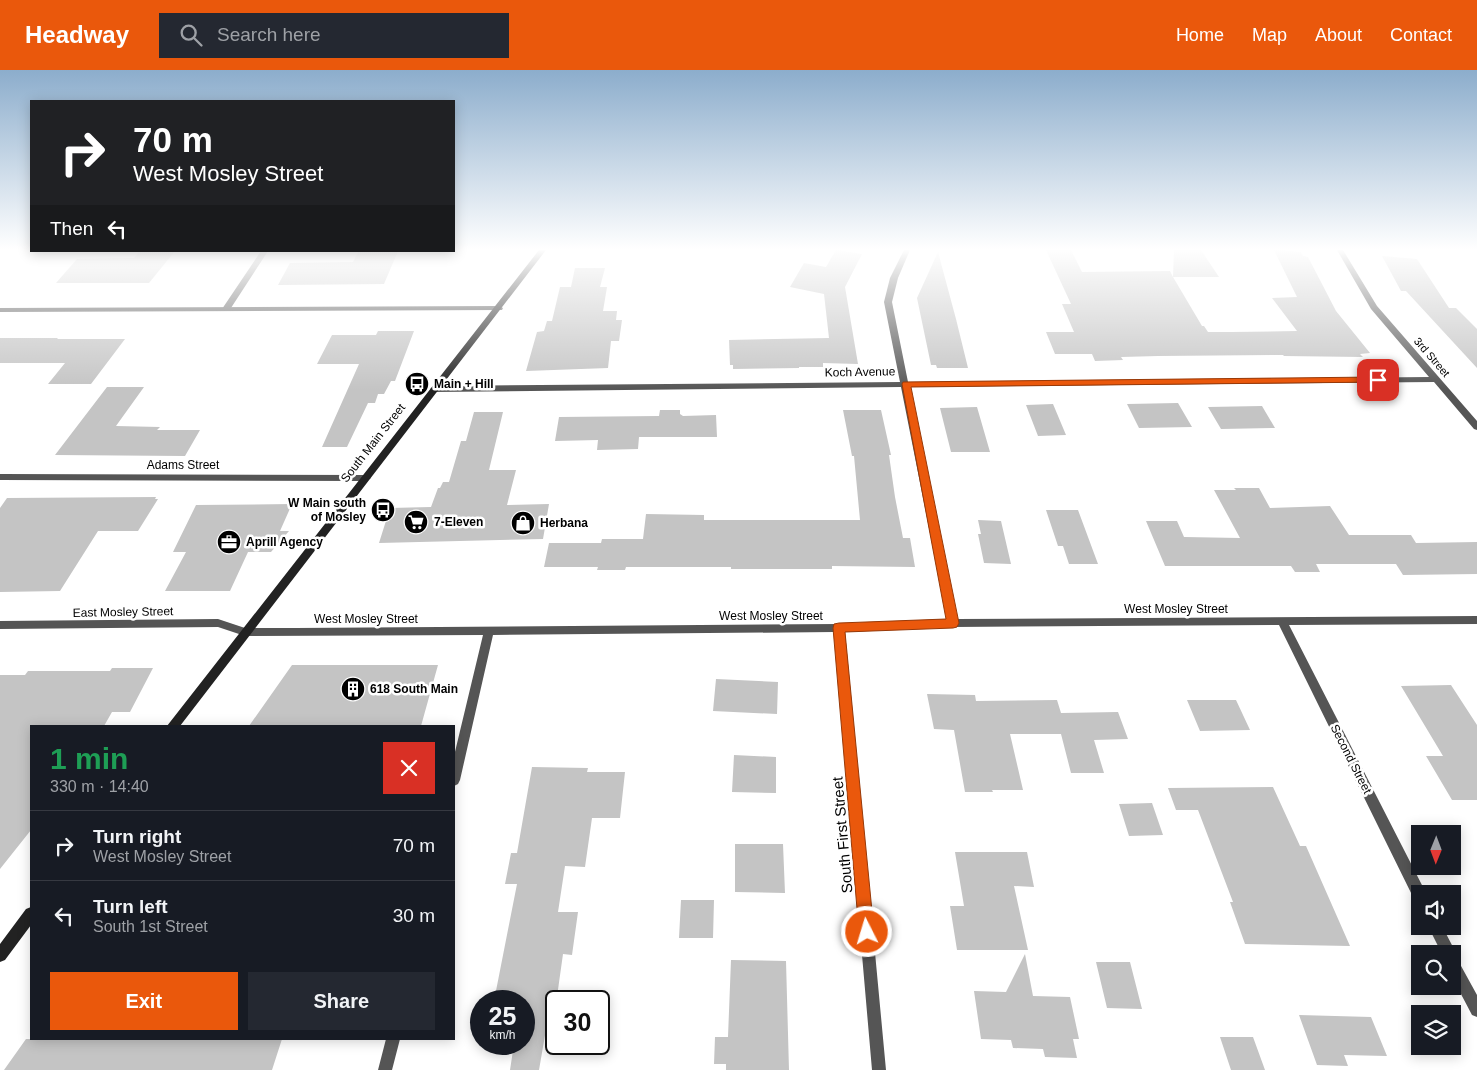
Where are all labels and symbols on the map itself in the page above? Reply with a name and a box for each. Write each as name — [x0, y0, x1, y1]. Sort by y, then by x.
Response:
street label: 3rd Street — [1412, 335, 1452, 379]
pin — [1357, 359, 1399, 401]
street label: Koch Avenue — [825, 364, 896, 380]
bus stop icon: Main + Hill — [404, 371, 430, 397]
place label: Main + Hill — [434, 377, 494, 391]
street label: South Main Street — [338, 400, 408, 485]
street label: Adams Street — [147, 458, 220, 472]
place label: W Main south of Mosley — [288, 496, 366, 524]
bus stop icon: W Main south of Mosley — [370, 497, 396, 523]
supermarket icon: 7-Eleven — [403, 509, 429, 535]
shop icon: Herbana — [510, 510, 536, 536]
place label: 7-Eleven — [434, 515, 483, 529]
place label: Herbana — [540, 516, 588, 530]
office icon: Aprill Agency — [216, 529, 242, 555]
place label: Aprill Agency — [246, 535, 323, 549]
street label: West Mosley Street — [1124, 602, 1229, 616]
street label: East Mosley Street — [73, 604, 174, 620]
street label: West Mosley Street — [719, 609, 824, 623]
street label: West Mosley Street — [314, 612, 419, 626]
building icon: 618 South Main — [340, 676, 366, 702]
place label: 618 South Main — [370, 682, 458, 696]
street label: Second Street — [1327, 722, 1375, 797]
street label: South First Street — [828, 775, 856, 894]
north arrow — [1411, 825, 1461, 875]
position arrow — [840, 905, 892, 957]
speed limit sign: 30 — [545, 990, 610, 1055]

